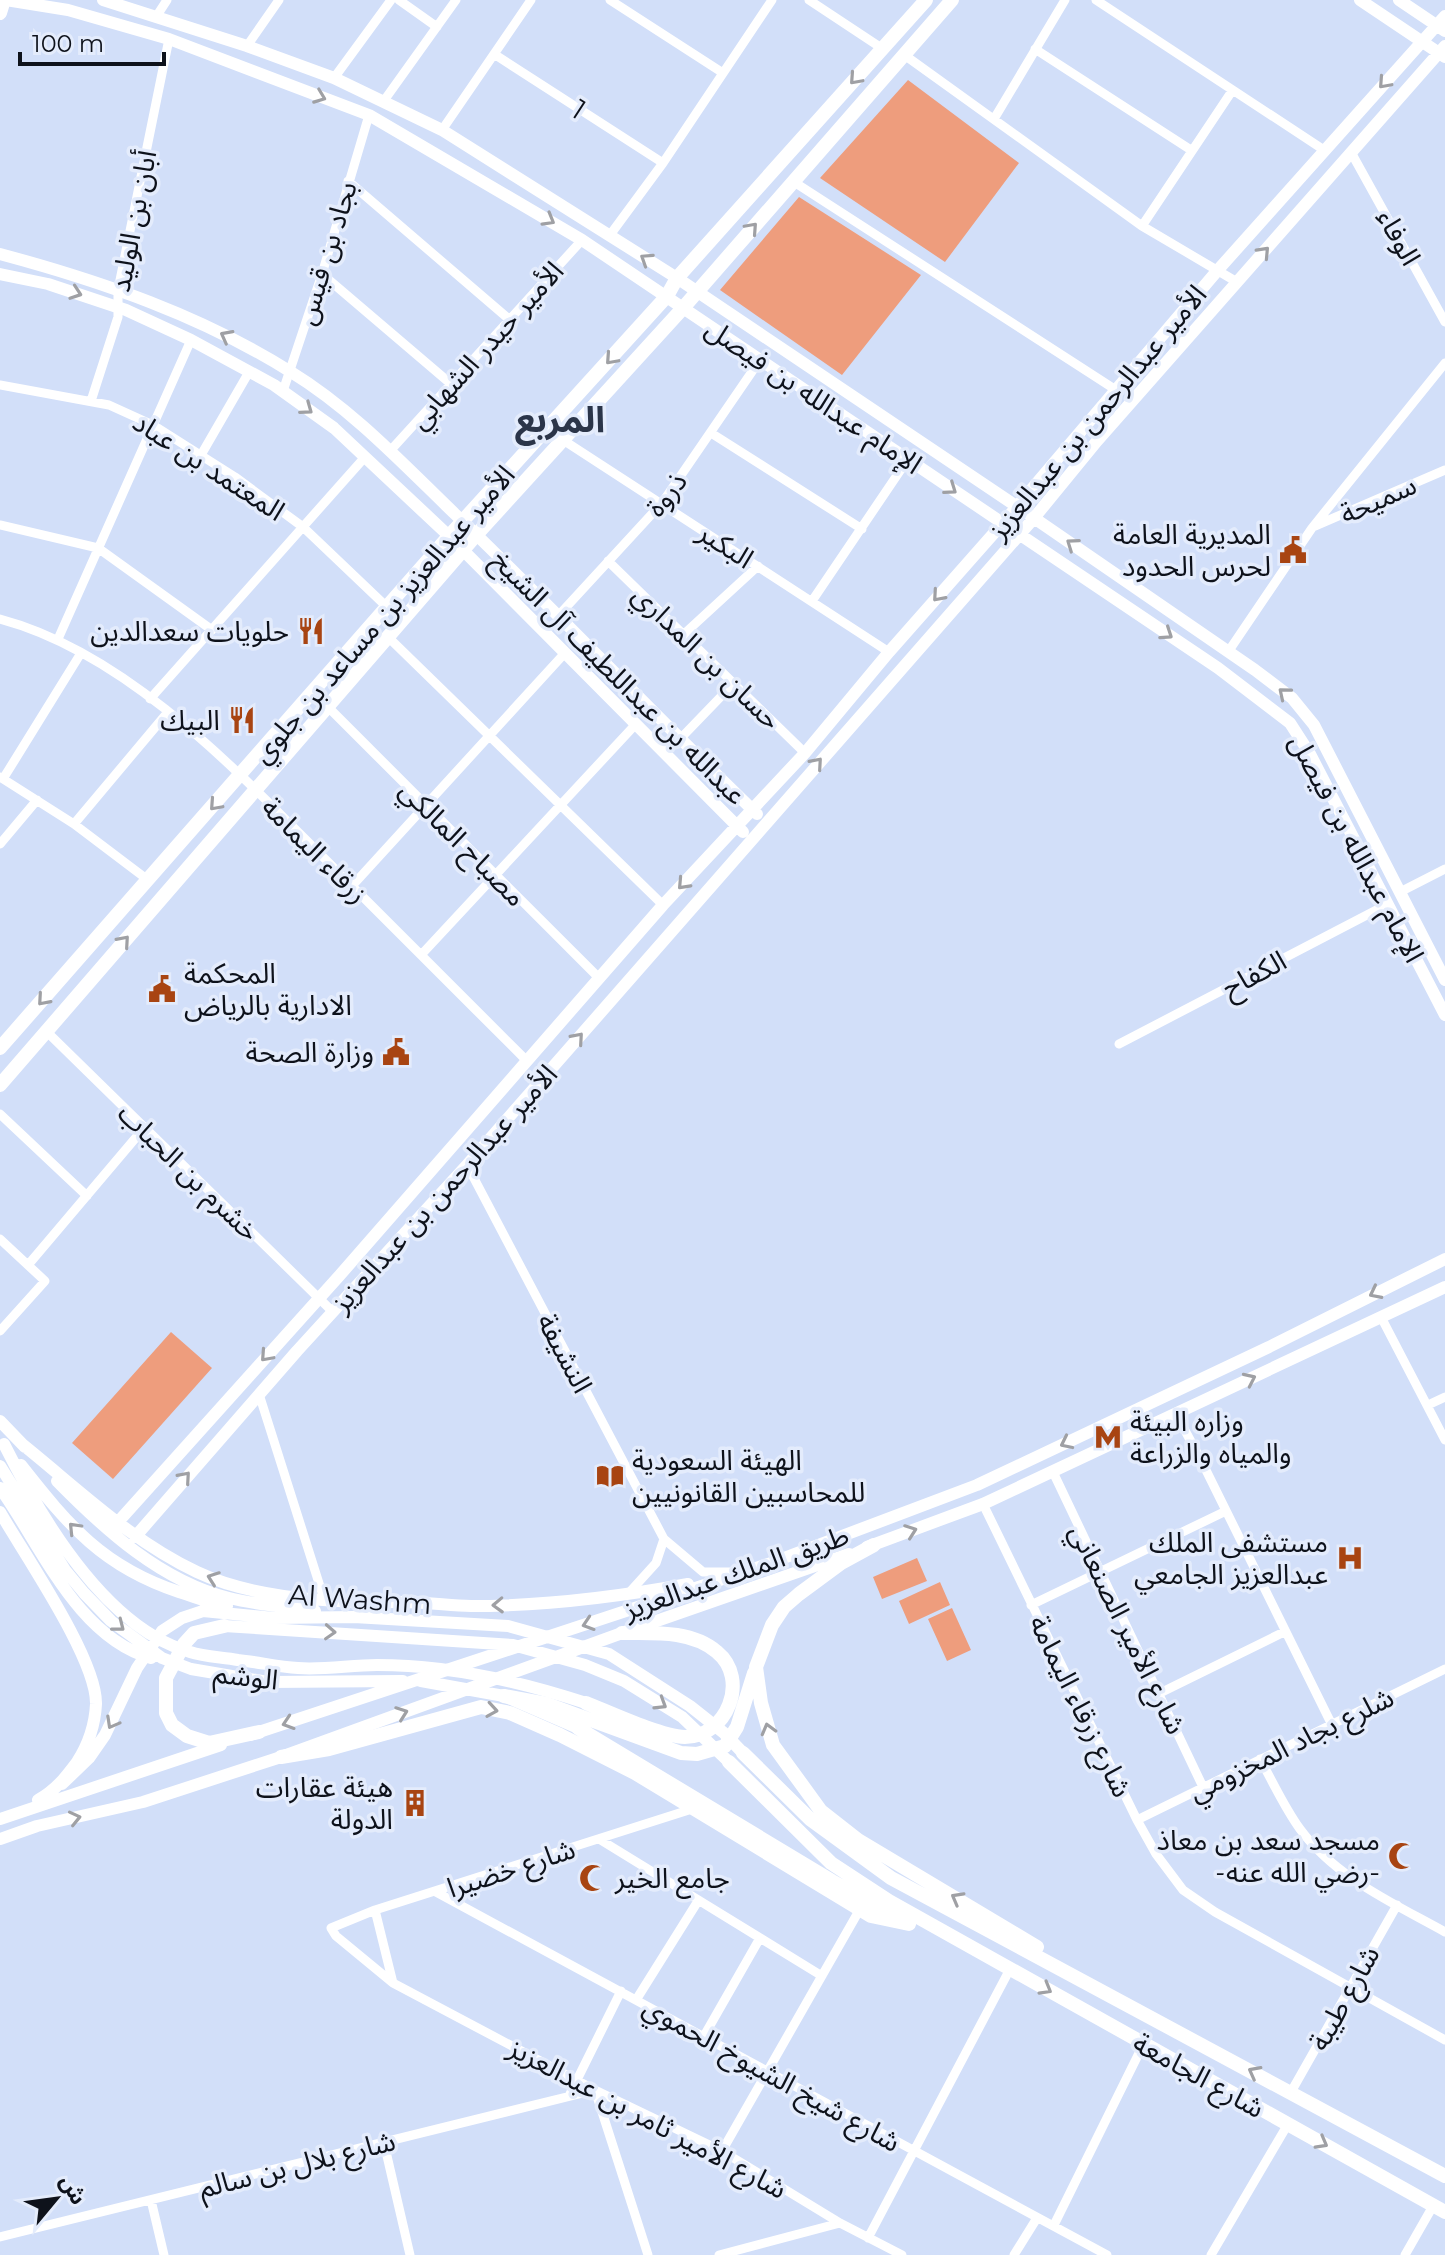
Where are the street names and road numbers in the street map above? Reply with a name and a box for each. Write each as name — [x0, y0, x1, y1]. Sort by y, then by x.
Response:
street label: 1 — [566, 92, 592, 126]
street label: أبان بن الوليد — [102, 147, 163, 295]
street label: بجاد بن قيس — [288, 177, 364, 329]
street label: الوفاء — [1370, 203, 1428, 271]
street label: الأمير حيدر الشهابي — [402, 254, 574, 439]
street label: الأمير عبدالرحمن بن عبدالعزيز — [980, 278, 1213, 547]
street label: الإمام عبدالله بن فيصل — [697, 311, 929, 484]
street label: المعتمد بن عباد — [127, 404, 291, 528]
street label: الأمير عبدالعزيز بن مساعد بن جلوي — [244, 458, 525, 773]
street label: ذروة — [638, 465, 694, 523]
street label: سميحة — [1335, 467, 1421, 531]
street label: البكير — [691, 514, 760, 575]
street label: عبدالله بن عبداللطيف آل الشيخ — [482, 543, 753, 814]
street label: حسان بن المداري — [622, 578, 788, 740]
street label: الإمام عبدالله بن فيصل — [1279, 728, 1432, 970]
street label: مصباح المالكي — [390, 773, 533, 916]
street label: زرقاء اليمامة — [255, 790, 375, 910]
street label: الكفاح — [1216, 943, 1294, 1009]
street label: الأمير عبدالرحمن بن عبدالعزيز — [323, 1057, 564, 1320]
street label: خشرم بن الحباب — [108, 1096, 267, 1251]
street label: النشيفة — [530, 1307, 600, 1399]
street label: طريق الملك عبدالعزيز — [618, 1518, 853, 1628]
street label: شارع الأمير الصنعاني — [1058, 1518, 1194, 1742]
street label: Al Washm — [287, 1577, 433, 1621]
street label: شارع زرقاء اليمامة — [1019, 1609, 1140, 1804]
street label: الوشم — [211, 1655, 280, 1702]
street label: شلرع بجاد المخزومي — [1183, 1680, 1401, 1812]
street label: شارع خضيرا — [443, 1831, 580, 1908]
street label: شارع طيبة — [1301, 1940, 1390, 2058]
street label: شارع شيخ الشيوخ الحموي — [635, 1989, 907, 2163]
street label: شارع الجامعة — [1126, 2025, 1271, 2128]
street label: شارع الأمير ثامر بن عبدالعزيز — [500, 2030, 793, 2209]
street label: شارع بلال بن سالم — [195, 2123, 400, 2210]

